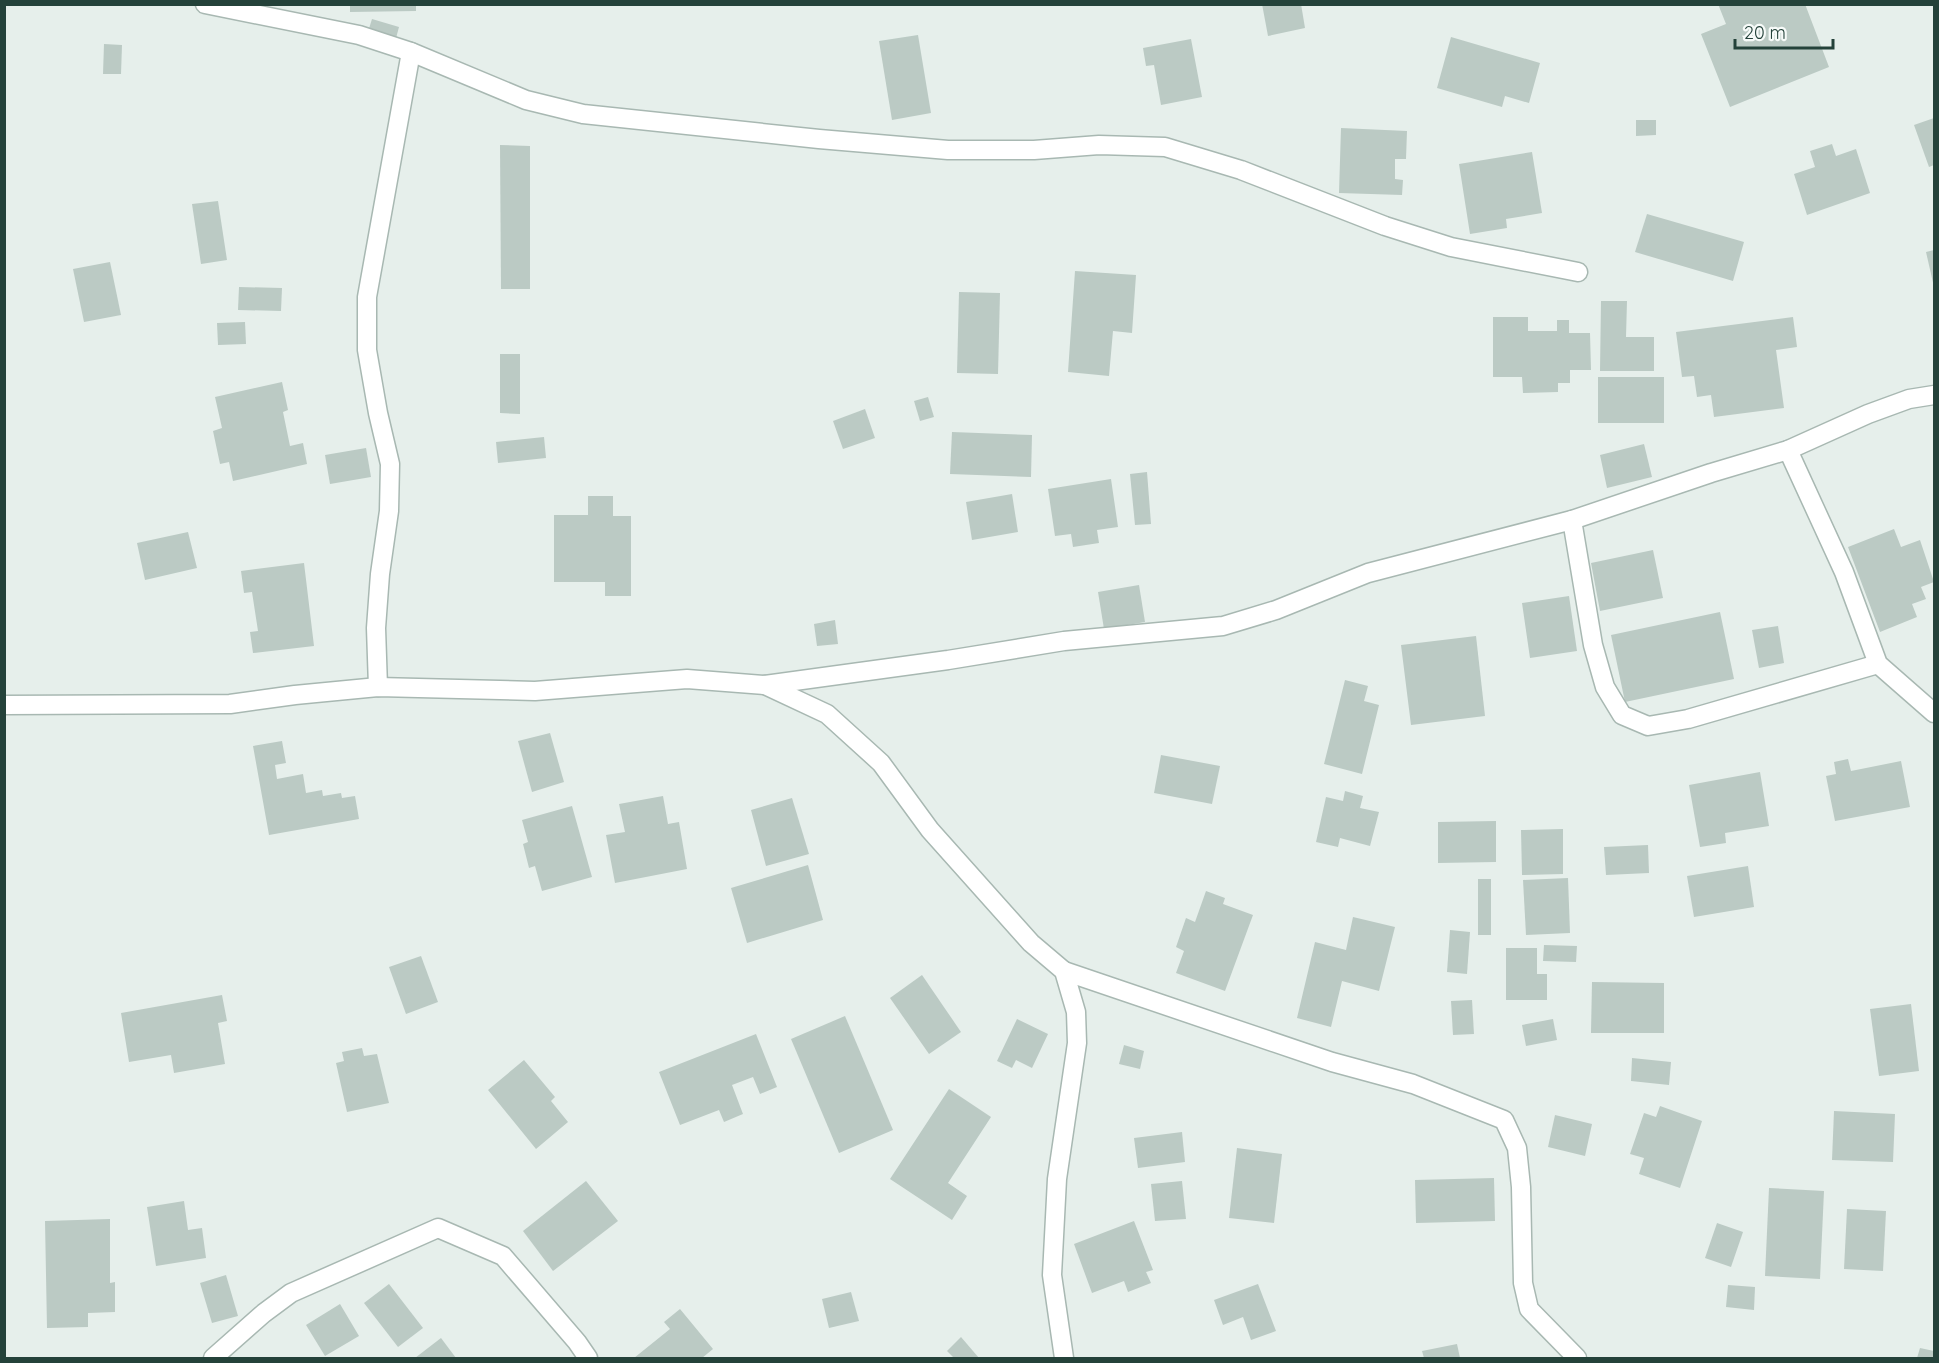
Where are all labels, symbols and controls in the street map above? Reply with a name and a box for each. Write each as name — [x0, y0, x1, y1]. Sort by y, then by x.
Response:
scale bar — [1735, 12, 1832, 50]
text: 20 m — [1744, 21, 1786, 44]

